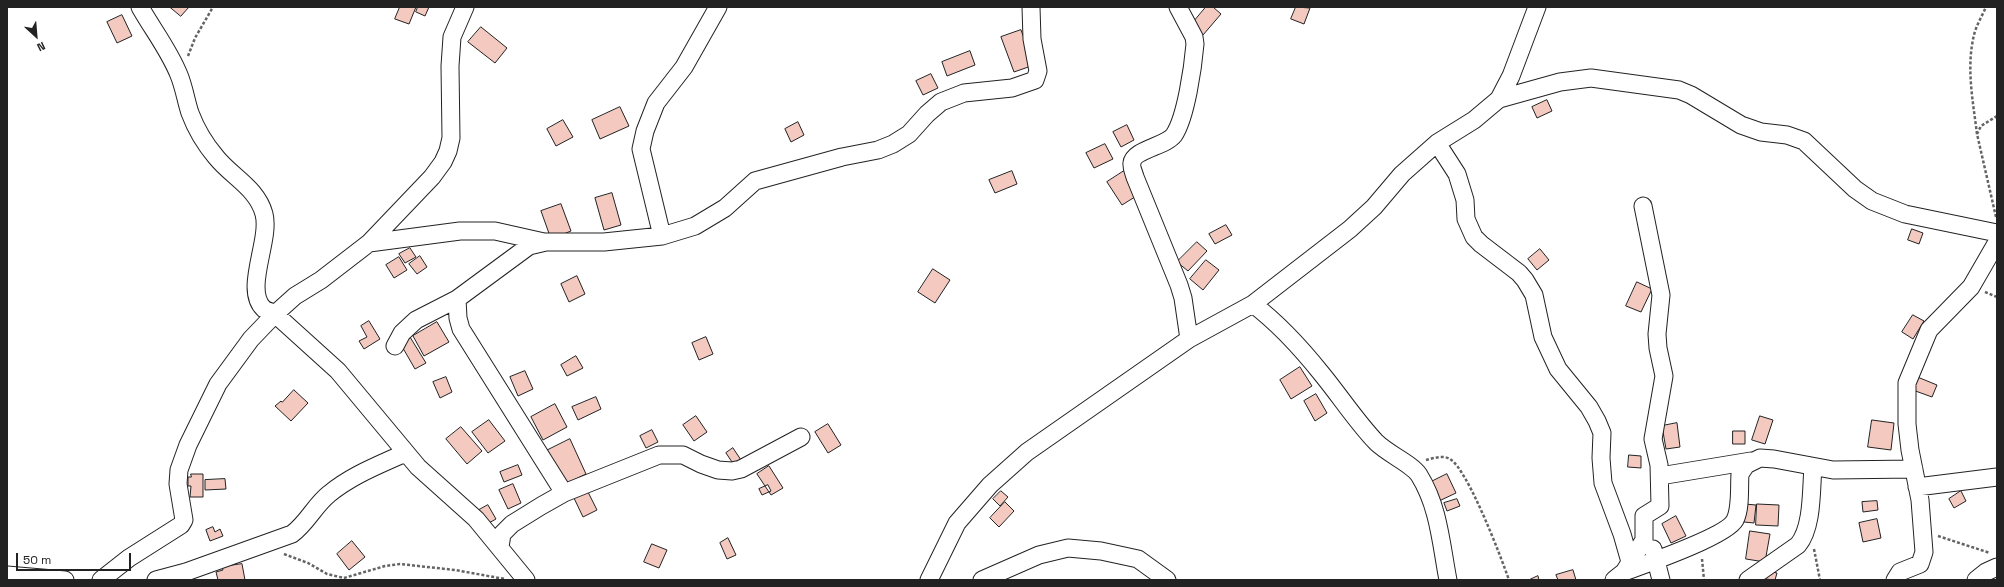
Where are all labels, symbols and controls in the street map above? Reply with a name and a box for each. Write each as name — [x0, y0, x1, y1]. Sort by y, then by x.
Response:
north arrow — [16, 16, 56, 56]
text: N — [35, 39, 48, 55]
scale bar — [18, 545, 133, 571]
text: 50 m — [23, 552, 51, 568]

